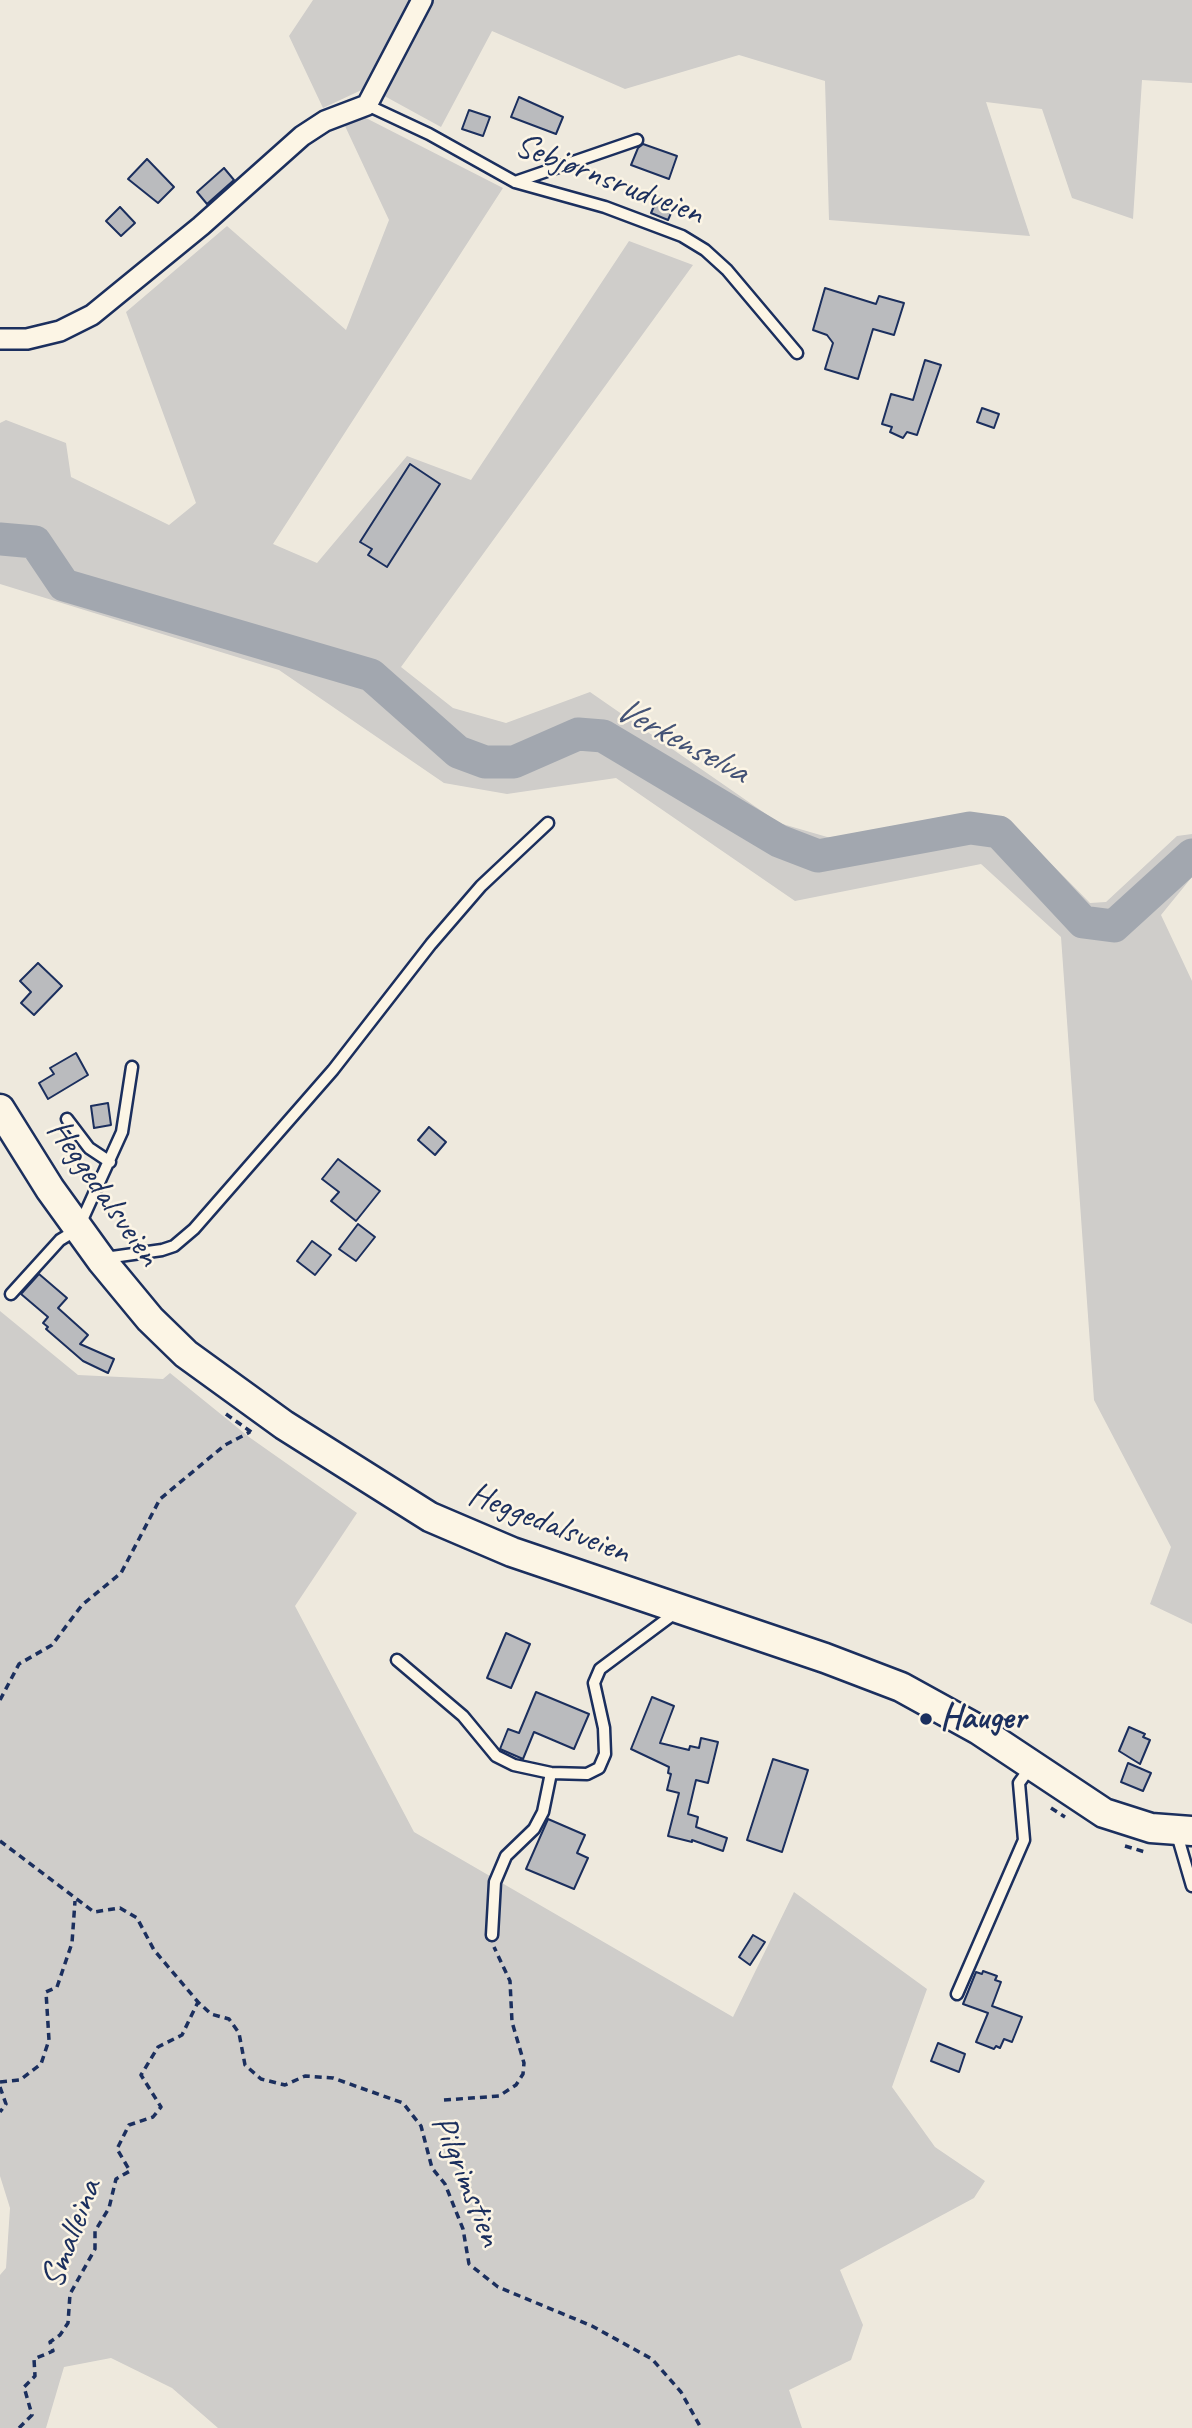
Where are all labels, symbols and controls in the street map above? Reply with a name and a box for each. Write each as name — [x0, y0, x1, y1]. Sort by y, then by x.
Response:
street label: Sebjørnsrudveien — [509, 125, 709, 235]
water label: Verkenselva — [607, 688, 755, 794]
street label: Heggedalsveien — [37, 1111, 169, 1275]
street label: Heggedalsveien — [462, 1474, 636, 1574]
place label: Hauger — [940, 1698, 1026, 1740]
marker: Hauger — [918, 1711, 934, 1727]
street label: Pilgrimstien — [421, 2109, 511, 2253]
street label: Smalleina — [32, 2174, 112, 2294]

